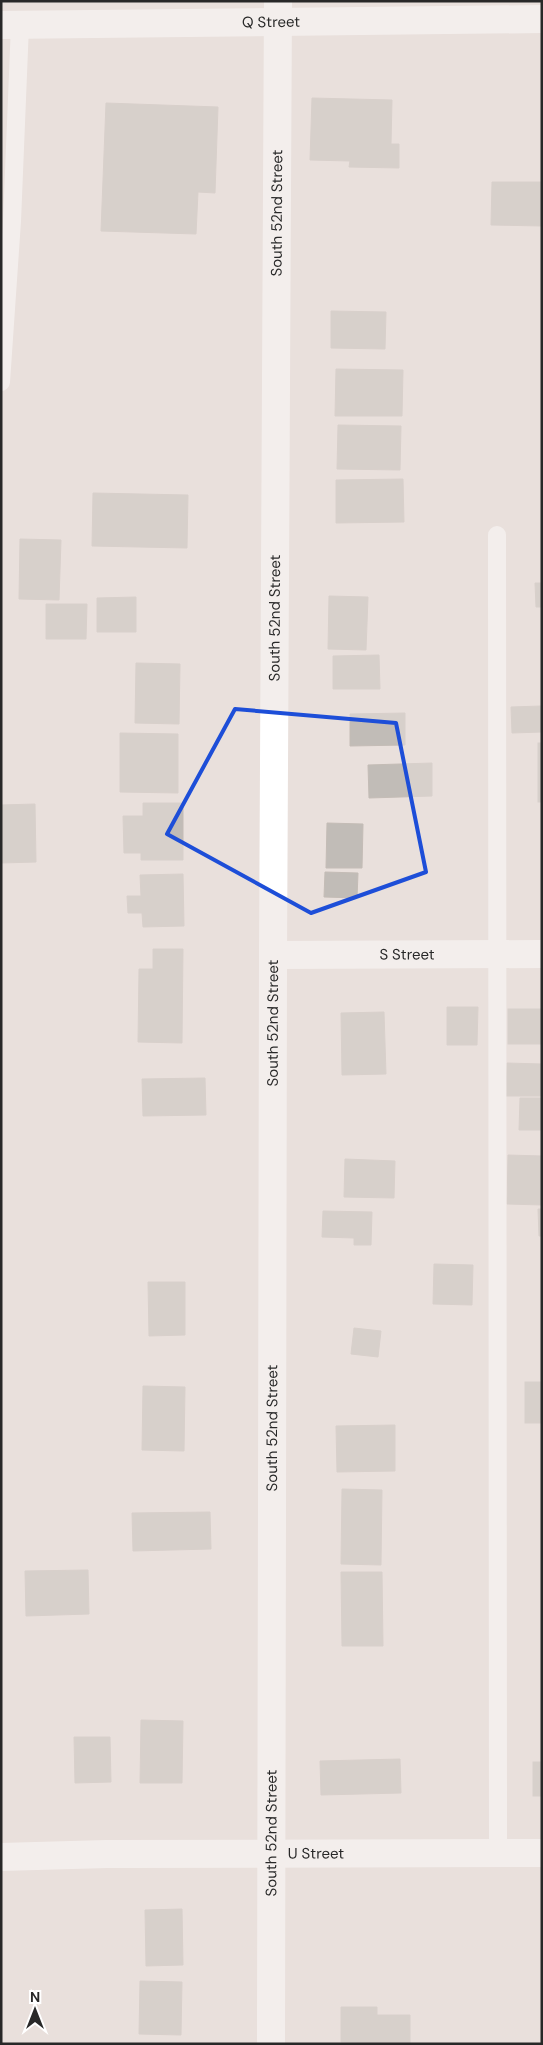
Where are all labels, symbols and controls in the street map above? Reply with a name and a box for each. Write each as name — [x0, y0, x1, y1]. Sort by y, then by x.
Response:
street label: Q Street — [242, 12, 300, 32]
street label: South 52nd Street — [267, 149, 287, 277]
street label: South 52nd Street — [264, 554, 285, 681]
street label: S Street — [379, 944, 435, 965]
street label: South 52nd Street — [263, 959, 283, 1086]
street label: South 52nd Street — [262, 1364, 282, 1491]
street label: South 52nd Street — [261, 1769, 282, 1896]
street label: U Street — [288, 1843, 344, 1864]
north arrow — [10, 1985, 60, 2035]
text: N — [30, 1988, 40, 2006]

